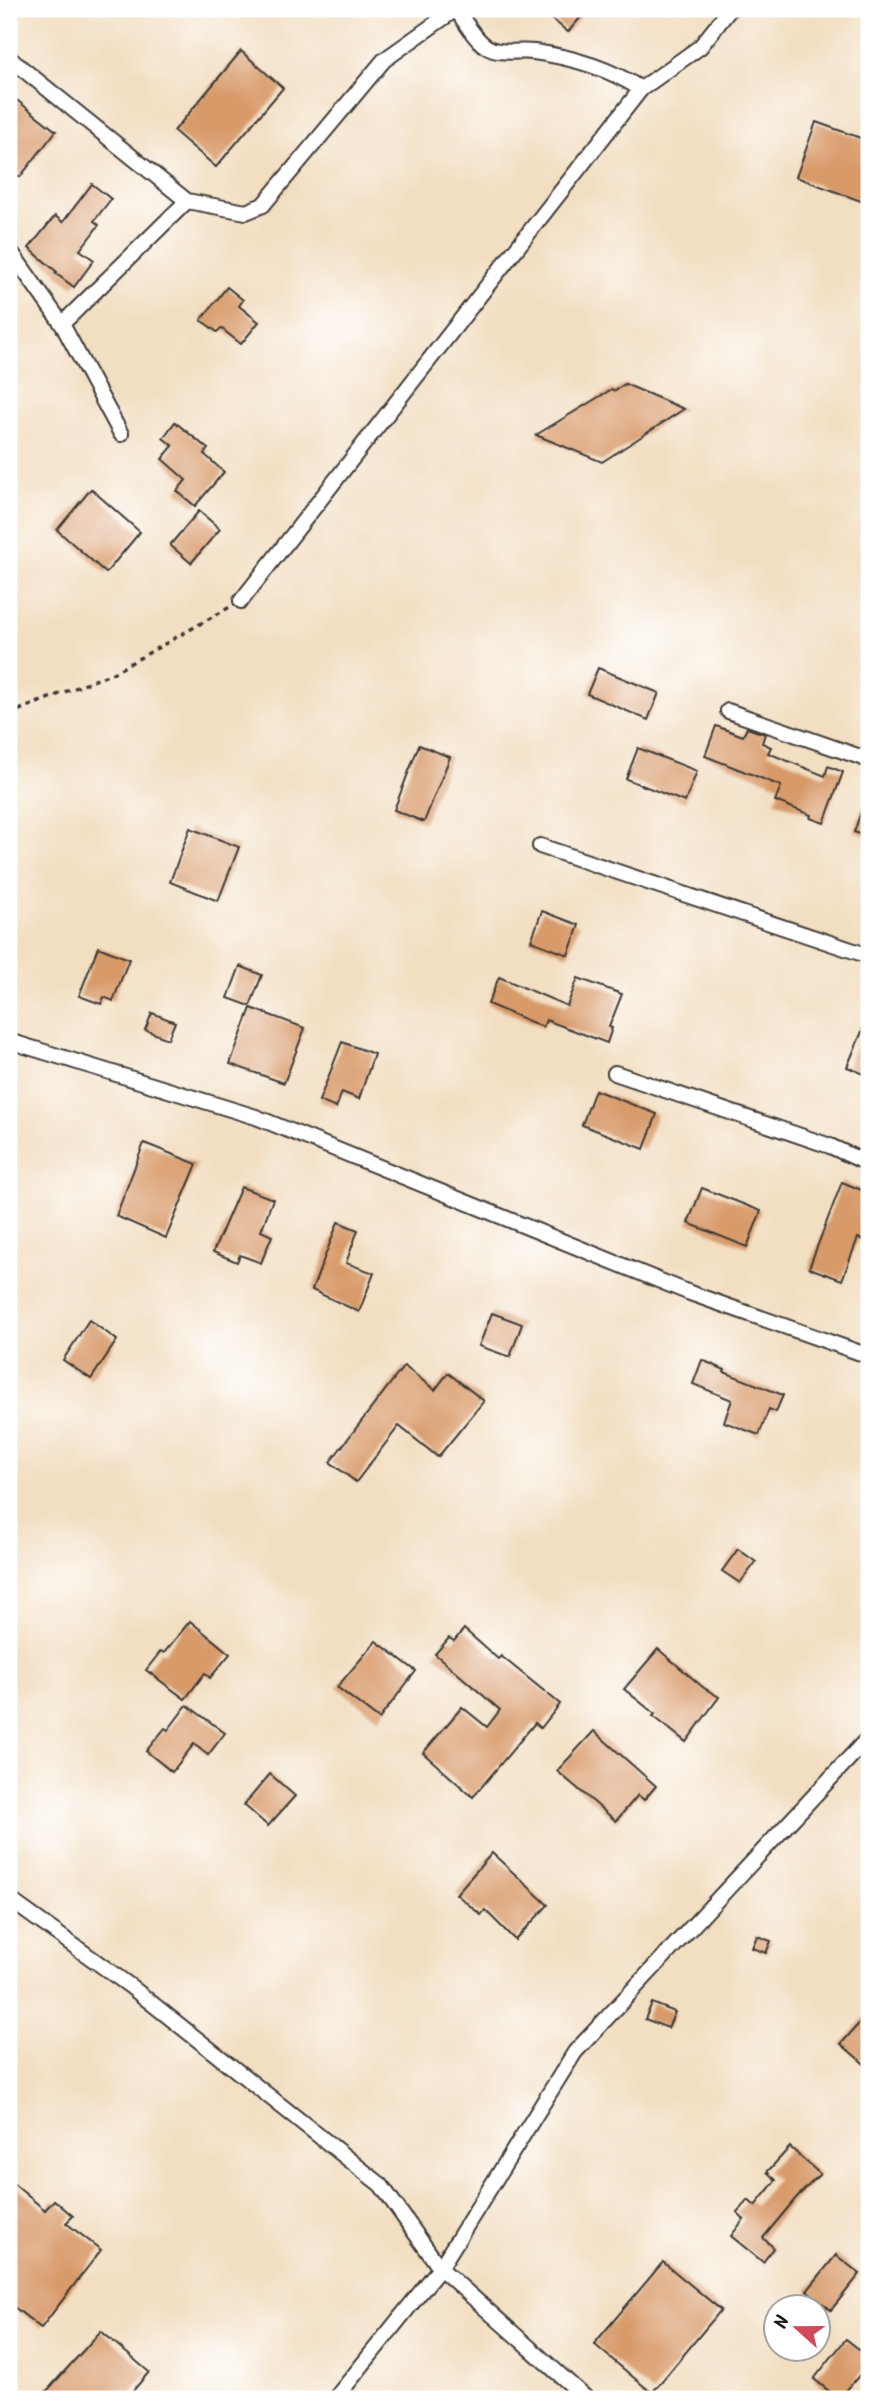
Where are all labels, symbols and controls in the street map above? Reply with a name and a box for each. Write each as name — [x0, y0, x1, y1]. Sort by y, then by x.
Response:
north arrow — [762, 2292, 832, 2362]
text: N — [767, 2312, 799, 2334]

